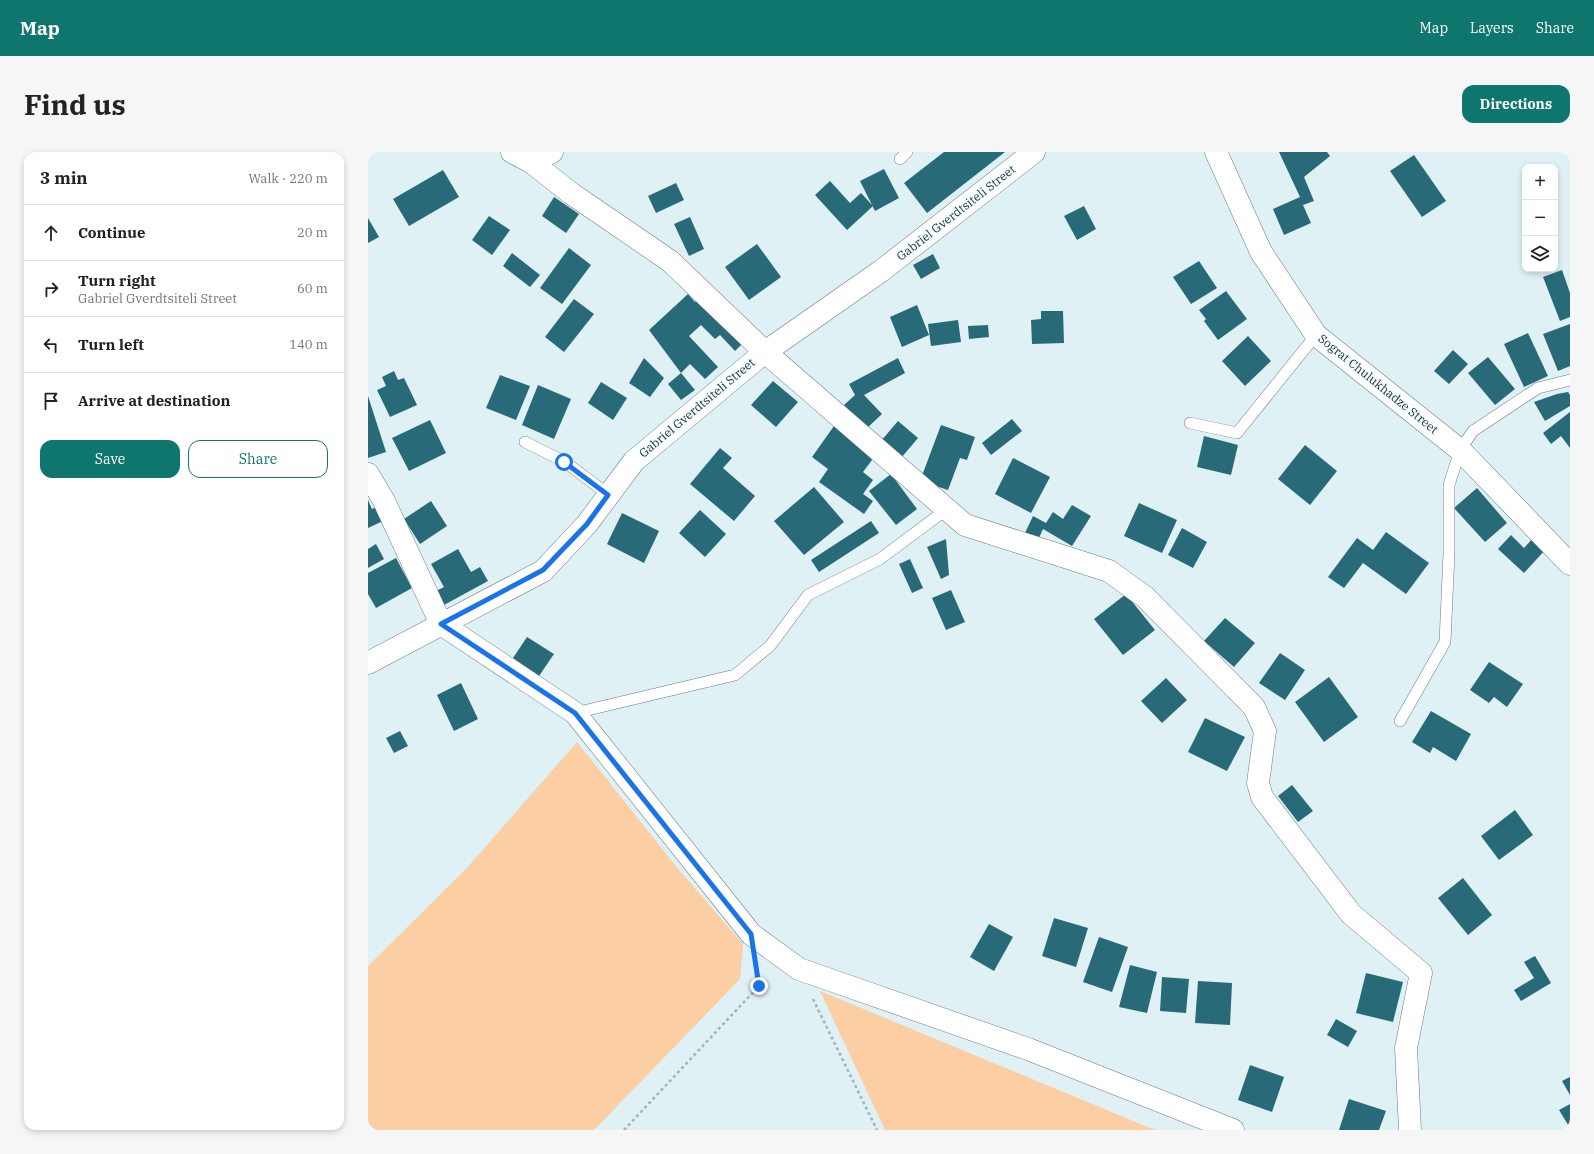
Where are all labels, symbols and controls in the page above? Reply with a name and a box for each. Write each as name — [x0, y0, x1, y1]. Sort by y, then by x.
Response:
text: Map — [20, 16, 60, 40]
text: Map — [1420, 19, 1448, 37]
text: Layers — [1470, 19, 1514, 37]
text: Share — [1536, 19, 1574, 37]
button: Directions — [1462, 85, 1570, 123]
text: Find us — [24, 86, 126, 123]
street label: Gabriel Gverdtsiteli Street — [893, 162, 1018, 264]
map controls — [1522, 164, 1558, 272]
button: + — [1522, 164, 1558, 200]
text: 3 min — [40, 167, 88, 189]
text: Walk · 220 m — [249, 170, 328, 187]
button: − — [1522, 200, 1558, 236]
icon: ahead — [40, 222, 62, 244]
text: Continue — [78, 223, 145, 242]
text: 20 m — [297, 224, 328, 241]
button: layers — [1522, 236, 1558, 272]
text: Turn right — [78, 271, 156, 290]
icon: right — [40, 278, 62, 300]
text: 60 m — [297, 280, 328, 297]
text: Gabriel Gverdtsiteli Street — [78, 290, 237, 307]
street label: Sograt Chulukhadze Street — [1315, 331, 1441, 437]
icon: left — [40, 334, 62, 356]
text: Turn left — [78, 335, 144, 354]
text: 140 m — [289, 336, 328, 353]
street label: Gabriel Gverdtsiteli Street — [636, 355, 758, 461]
icon: arrive — [40, 390, 62, 412]
text: Arrive at destination — [78, 391, 230, 410]
button: Save — [40, 440, 180, 478]
button: Share — [188, 440, 328, 478]
route start — [555, 453, 573, 471]
route end — [750, 977, 768, 995]

